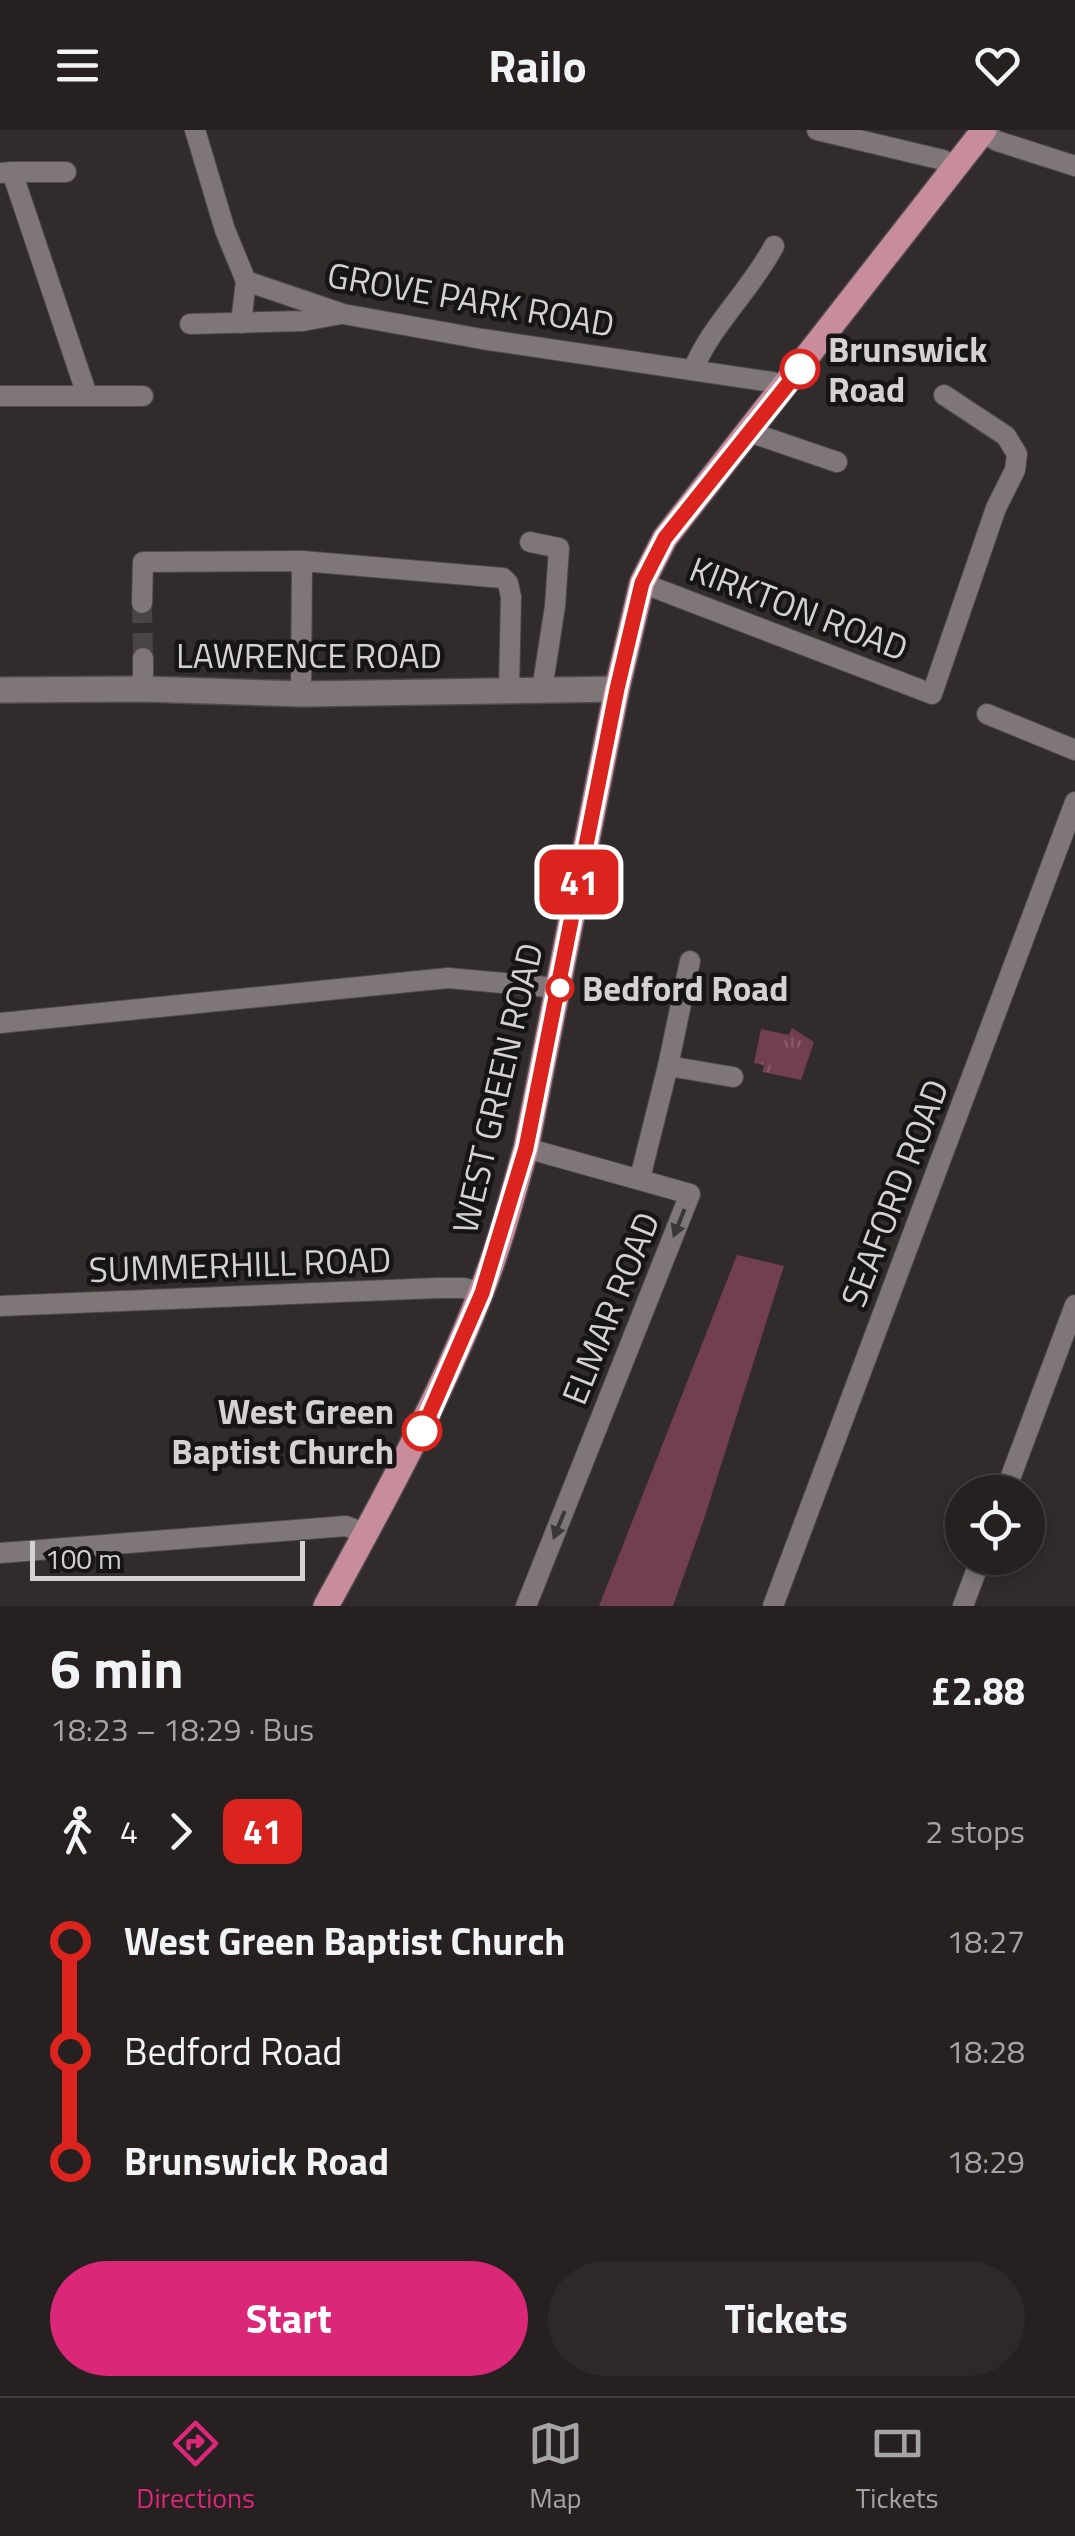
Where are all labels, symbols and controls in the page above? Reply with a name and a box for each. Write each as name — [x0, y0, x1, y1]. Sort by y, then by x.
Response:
text: Railo — [488, 31, 587, 99]
icon: menu — [50, 38, 105, 93]
icon: heart — [970, 38, 1025, 93]
street label: GROVE PARK ROAD — [323, 247, 619, 351]
place label: Brunswick Road — [828, 322, 987, 416]
marker: Brunswick Road — [781, 350, 819, 388]
street label: KIRKTON ROAD — [682, 542, 916, 674]
street label: LAWRENCE ROAD — [176, 628, 442, 682]
line badge: 41 — [534, 850, 624, 914]
text: 41 — [559, 855, 599, 909]
street label: WEST GREEN ROAD — [437, 938, 557, 1238]
place label: Bedford Road — [582, 961, 788, 1015]
marker: Bedford Road — [547, 975, 573, 1001]
street label: SEAFORD ROAD — [826, 1071, 962, 1315]
street label: ELMAR ROAD — [547, 1204, 673, 1412]
one-way arrow — [670, 1208, 686, 1238]
street label: SUMMERHILL ROAD — [88, 1232, 392, 1296]
place label: West Green Baptist Church — [171, 1384, 394, 1478]
marker: West Green Baptist Church — [403, 1412, 441, 1450]
map controls — [945, 1475, 1045, 1575]
button: locate — [945, 1475, 1045, 1575]
one-way arrow — [550, 1510, 566, 1540]
scale bar — [30, 1536, 305, 1580]
text: 100 m — [45, 1537, 122, 1580]
text: 6 min — [50, 1626, 184, 1709]
text: £2.88 — [930, 1662, 1025, 1720]
text: 18:23 – 18:29 · Bus — [50, 1705, 314, 1753]
icon: walk — [50, 1804, 105, 1859]
icon: forward — [153, 1804, 208, 1859]
text: 41 — [243, 1804, 282, 1858]
text: 4 — [120, 1807, 138, 1855]
text: 2 stops — [925, 1807, 1025, 1855]
text: West Green Baptist Church — [124, 1912, 565, 1970]
text: 18:27 — [946, 1917, 1025, 1965]
text: Bedford Road — [124, 2022, 342, 2080]
text: 18:28 — [946, 2027, 1025, 2075]
text: Brunswick Road — [124, 2132, 389, 2190]
text: 18:29 — [946, 2137, 1025, 2185]
button: Start — [50, 2261, 528, 2376]
button: Tickets — [548, 2261, 1025, 2376]
tab: Directions — [136, 2416, 255, 2519]
tab: Map — [528, 2416, 583, 2519]
tab: Tickets — [856, 2416, 939, 2519]

